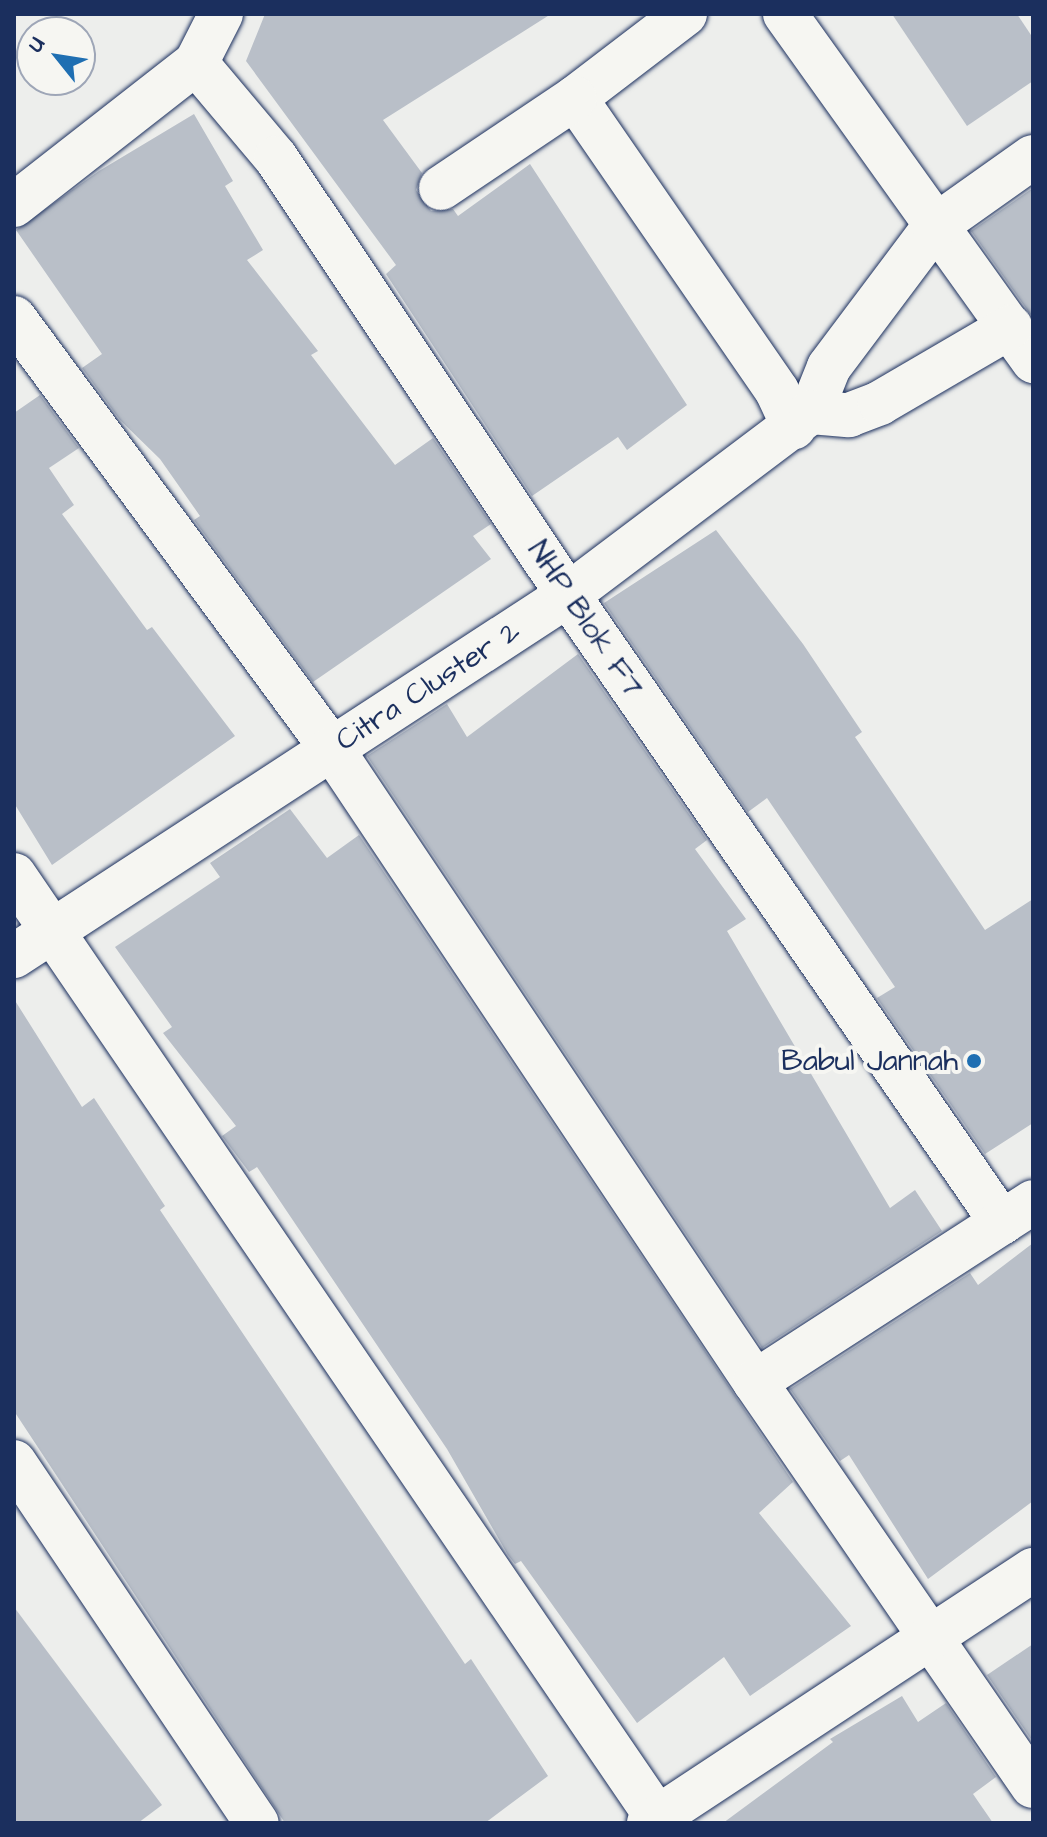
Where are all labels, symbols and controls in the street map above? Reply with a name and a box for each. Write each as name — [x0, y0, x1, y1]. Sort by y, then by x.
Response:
north arrow — [16, 16, 96, 96]
text: U — [20, 32, 53, 58]
street label: NHP Blok F7 — [520, 534, 650, 704]
street label: Citra Cluster 2 — [329, 613, 527, 759]
place label: Babul Jannah — [781, 1043, 958, 1079]
marker: Babul Jannah — [965, 1052, 983, 1070]

